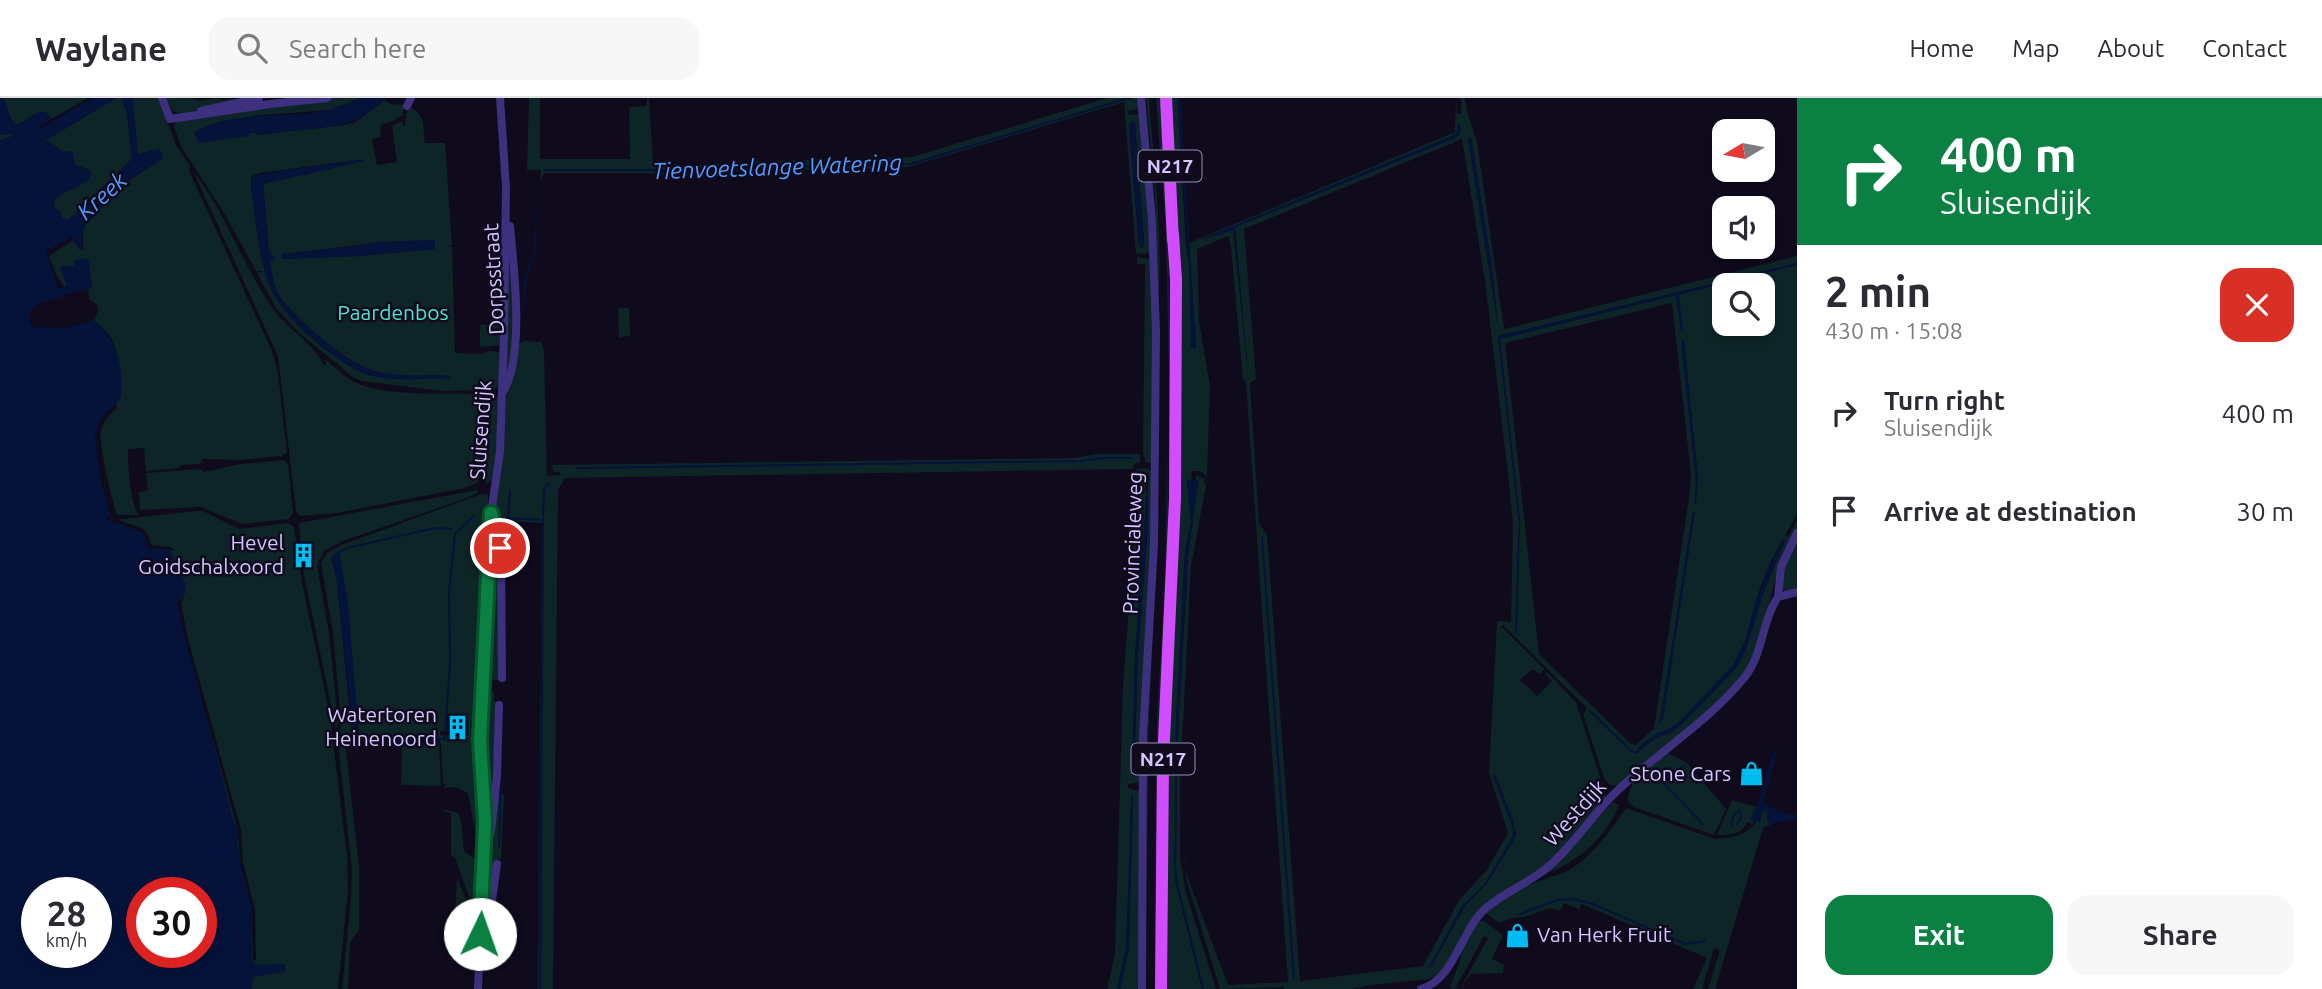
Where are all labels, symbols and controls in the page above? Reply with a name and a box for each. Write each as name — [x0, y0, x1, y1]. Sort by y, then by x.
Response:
search box — [209, 17, 699, 80]
icon: search — [233, 29, 271, 67]
text: Waylane — [35, 30, 167, 67]
text: Search here — [289, 34, 426, 63]
text: Home — [1909, 35, 1974, 62]
text: Map — [2012, 35, 2059, 62]
text: About — [2097, 35, 2164, 62]
text: Contact — [2202, 35, 2287, 62]
north arrow — [1712, 119, 1774, 182]
map controls — [1712, 119, 1775, 336]
icon: right — [1825, 126, 1916, 217]
text: 400 m — [1940, 126, 2077, 181]
water label: Tienvoetslange Watering — [652, 150, 902, 183]
road number: N217 — [1138, 150, 1202, 181]
water label: Kreek — [72, 167, 132, 224]
text: Sluisendijk — [1940, 184, 2091, 220]
button: sound — [1712, 196, 1775, 259]
street label: Dorpsstraat — [478, 223, 508, 335]
text: 2 min — [1825, 268, 1931, 315]
button: close — [2220, 268, 2294, 342]
button: search — [1712, 273, 1775, 336]
park label: Paardenbos — [337, 300, 449, 324]
text: 430 m · 15:08 — [1825, 318, 1963, 343]
street label: Sluisendijk — [465, 379, 495, 480]
text: Turn right — [1884, 386, 2005, 415]
icon: right — [1825, 394, 1863, 432]
text: 400 m — [2222, 399, 2294, 428]
text: Sluisendijk — [1884, 415, 1993, 440]
street label: Provincialeweg — [1118, 471, 1146, 615]
icon: arrive — [1825, 492, 1863, 530]
text: Arrive at destination — [1884, 497, 2137, 526]
text: 30 m — [2236, 497, 2294, 526]
pin — [470, 518, 530, 578]
icon: arrive — [481, 529, 519, 567]
place label: Hevel Goidschalxoord — [138, 530, 284, 578]
building icon: Hevel Goidschalxoord — [290, 541, 318, 569]
place label: Watertoren Heinenoord — [325, 702, 437, 750]
building icon: Watertoren Heinenoord — [443, 713, 471, 741]
road number: N217 — [1132, 744, 1194, 774]
shop icon: Stone Cars — [1737, 760, 1765, 788]
place label: Stone Cars — [1630, 761, 1731, 785]
street label: Westdijk — [1538, 774, 1611, 851]
speed limit sign: 30 — [126, 877, 217, 968]
text: 28 — [47, 893, 86, 933]
button: Exit — [1825, 895, 2053, 975]
button: Share — [2067, 895, 2294, 975]
position arrow — [443, 897, 517, 971]
shop icon: Van Herk Fruit — [1503, 921, 1531, 949]
place label: Van Herk Fruit — [1537, 922, 1671, 946]
text: km/h — [46, 930, 87, 950]

